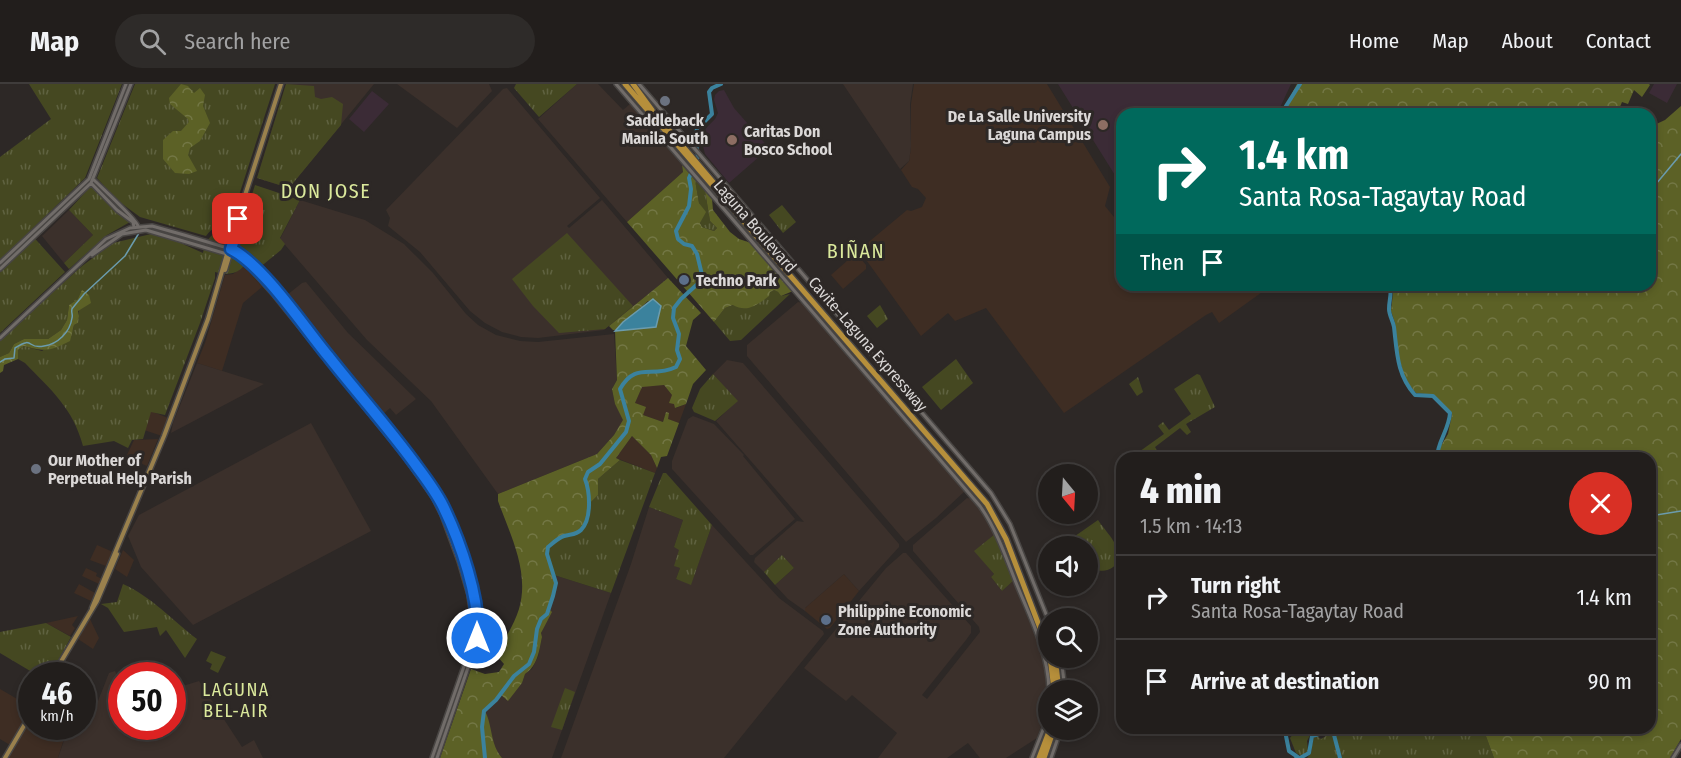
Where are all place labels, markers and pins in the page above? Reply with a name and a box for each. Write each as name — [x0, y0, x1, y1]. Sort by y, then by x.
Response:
marker: Saddleback Manila South — [658, 94, 672, 108]
place label: De La Salle University Laguna Campus — [948, 107, 1091, 144]
place label: Saddleback Manila South — [622, 111, 708, 148]
marker: De La Salle University Laguna Campus — [1096, 118, 1110, 132]
place label: Caritas Don Bosco School — [744, 122, 833, 159]
marker: Caritas Don Bosco School — [725, 133, 739, 147]
pin — [212, 193, 263, 244]
place label: Techno Park — [696, 271, 777, 290]
marker: Techno Park — [677, 273, 691, 287]
place label: Our Mother of Perpetual Help Parish — [48, 451, 192, 488]
marker: Our Mother of Perpetual Help Parish — [29, 462, 43, 476]
place label: Philippine Economic Zone Authority — [838, 602, 972, 639]
marker: Philippine Economic Zone Authority — [819, 613, 833, 627]

